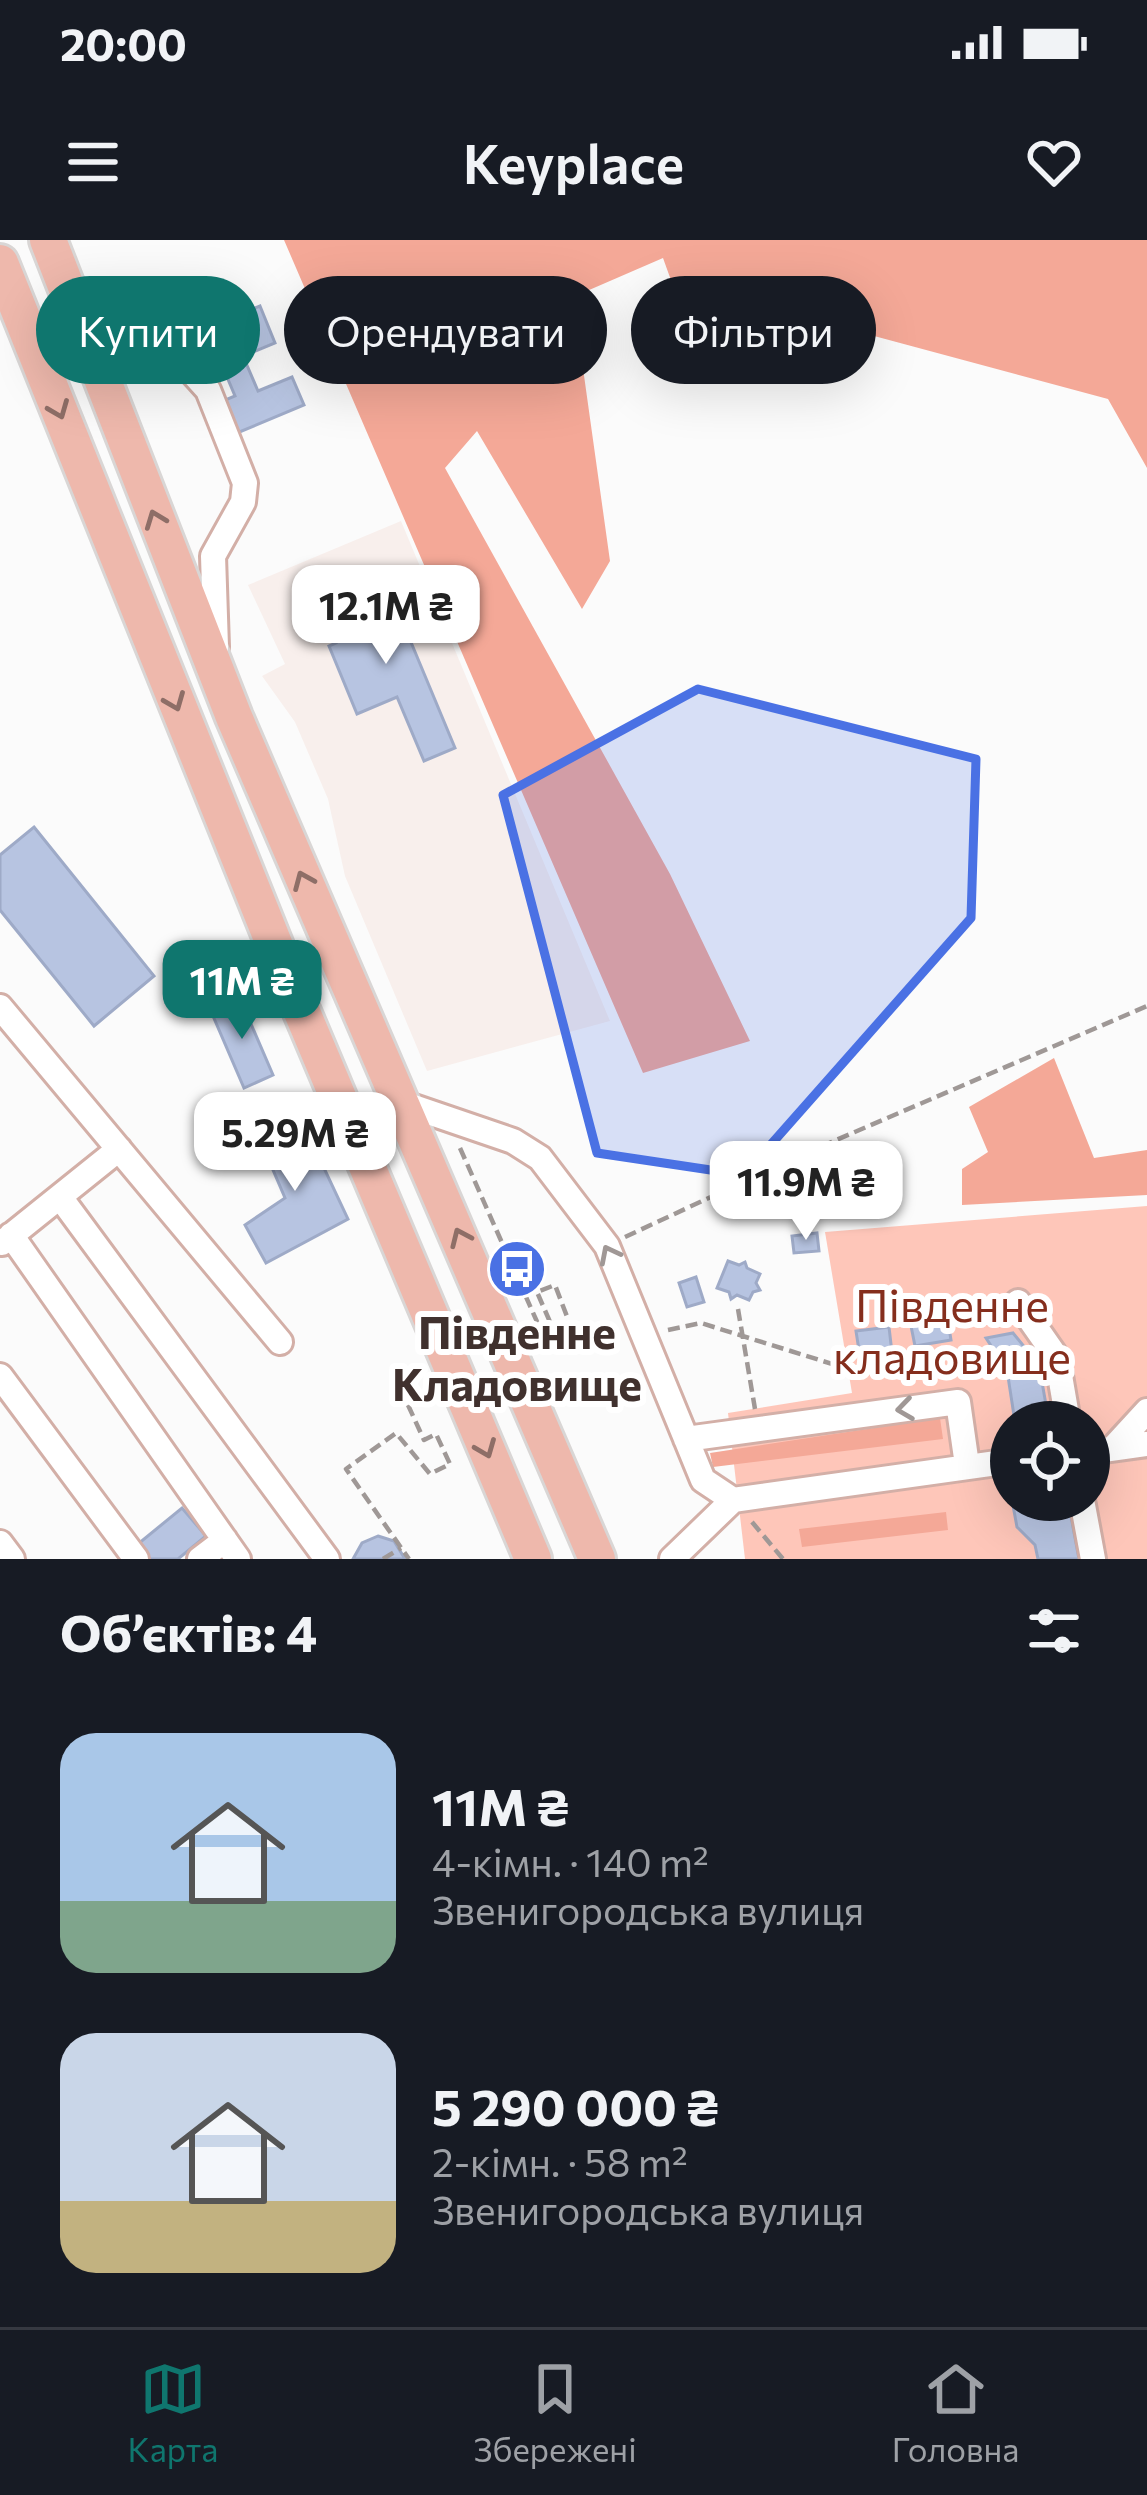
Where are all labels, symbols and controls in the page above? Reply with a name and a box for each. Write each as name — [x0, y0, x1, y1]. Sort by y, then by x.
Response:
text: 20:00 — [60, 15, 187, 70]
icon: menu — [60, 129, 126, 195]
text: Keyplace — [463, 129, 684, 195]
icon: heart — [1021, 129, 1087, 195]
chip: Купити — [36, 276, 260, 384]
chip: Орендувати — [284, 276, 607, 384]
chip: Фільтри — [631, 276, 876, 384]
one-way arrow — [45, 399, 69, 420]
one-way arrow — [144, 509, 169, 530]
pin: 12.1M ₴ — [275, 565, 497, 667]
text: 12.1M ₴ — [319, 580, 453, 628]
one-way arrow — [160, 690, 185, 711]
one-way arrow — [293, 870, 317, 891]
pin: 11M ₴ — [158, 940, 326, 1042]
text: 11M ₴ — [190, 955, 294, 1003]
pin: 5.29M ₴ — [184, 1092, 406, 1194]
text: 5.29M ₴ — [221, 1107, 369, 1155]
pin: 11.9M ₴ — [695, 1141, 917, 1243]
text: 11.9M ₴ — [737, 1156, 875, 1204]
one-way arrow — [450, 1228, 474, 1249]
bus stop icon: Південне Кладовище — [486, 1238, 548, 1300]
one-way arrow — [600, 1244, 623, 1266]
park label: Південне кладовище — [833, 1276, 1071, 1383]
place label: Південне Кладовище — [392, 1303, 642, 1410]
one-way arrow — [895, 1395, 915, 1421]
map controls — [990, 1401, 1110, 1521]
button: locate — [990, 1401, 1110, 1521]
one-way arrow — [472, 1438, 496, 1459]
icon: filters — [1021, 1598, 1087, 1664]
text: Об’єктів: 4 — [60, 1600, 317, 1663]
text: 11M ₴ — [432, 1774, 569, 1837]
icon: home — [156, 1781, 300, 1925]
text: 4-кімн. · 140 m² — [432, 1837, 709, 1885]
text: Звенигородська вулиця — [432, 1885, 864, 1933]
text: 5 290 000 ₴ — [432, 2074, 719, 2137]
icon: home — [156, 2081, 300, 2225]
text: 2-кімн. · 58 m² — [432, 2137, 688, 2185]
text: Звенигородська вулиця — [432, 2185, 864, 2233]
tab: Карта — [128, 2356, 218, 2469]
tab: Збережені — [474, 2356, 637, 2469]
tab: Головна — [892, 2356, 1019, 2469]

